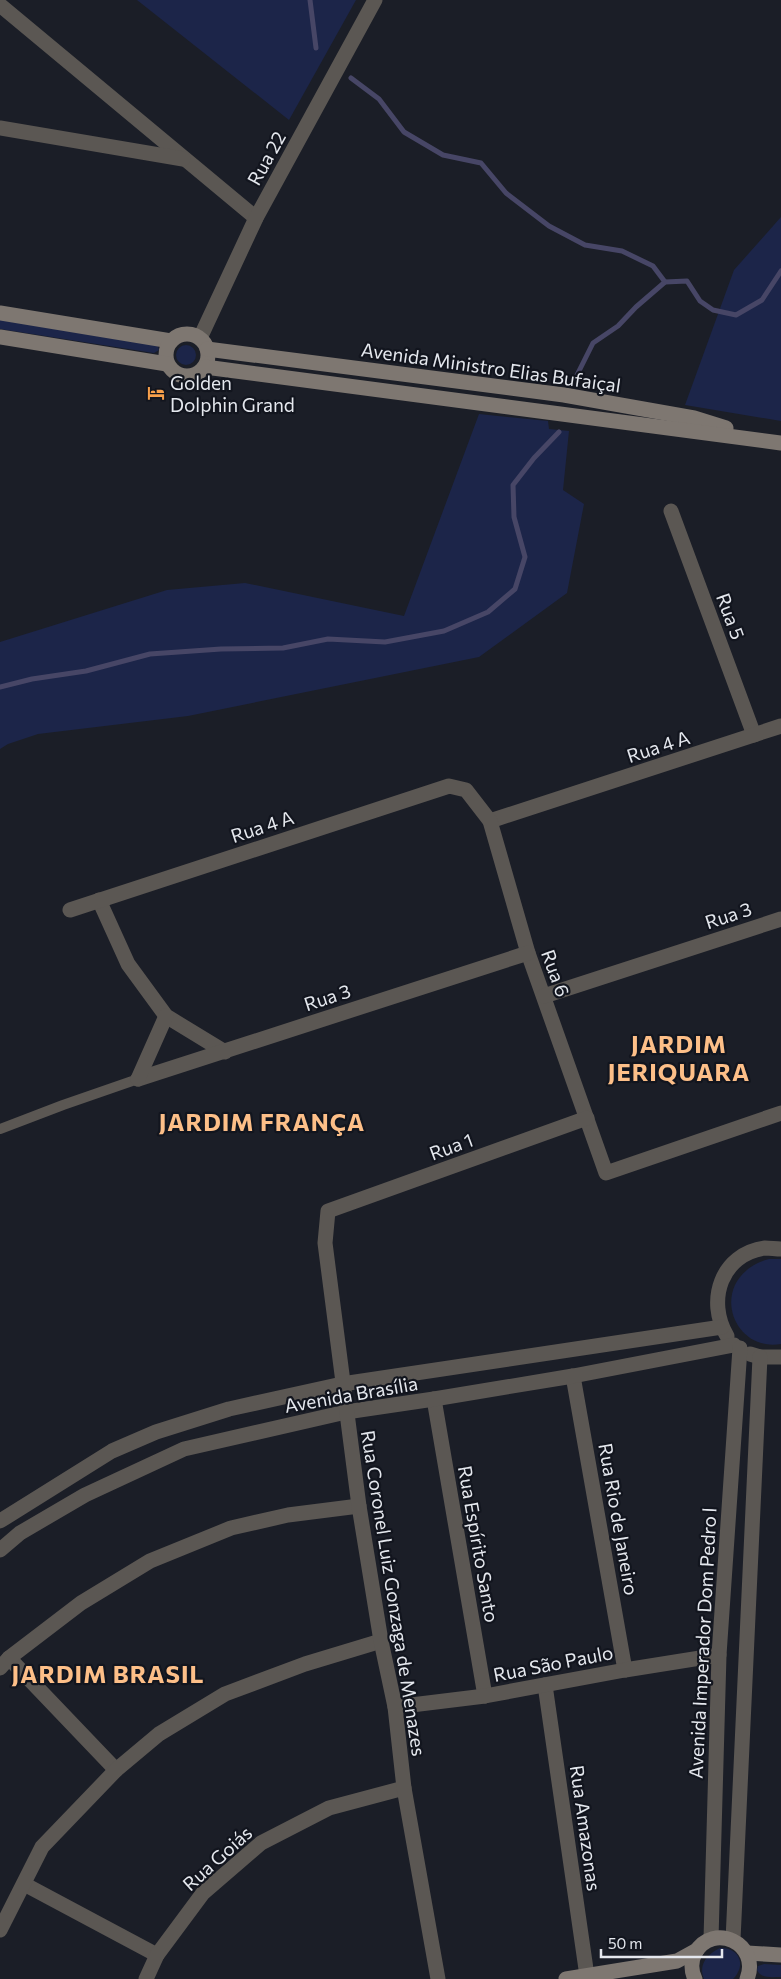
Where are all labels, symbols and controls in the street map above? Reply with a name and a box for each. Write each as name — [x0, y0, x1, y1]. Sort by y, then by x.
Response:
street label: Rua 22 — [242, 127, 290, 189]
street label: Avenida Ministro Elias Bufaiçal — [360, 337, 622, 397]
place label: Golden Dolphin Grand — [170, 371, 295, 416]
hotel icon: Golden Dolphin Grand — [146, 383, 166, 403]
street label: Rua 5 — [712, 590, 750, 642]
street label: Rua 4 A — [624, 725, 692, 767]
street label: Rua 4 A — [228, 805, 296, 847]
street label: Rua 3 — [702, 897, 754, 933]
street label: Rua 6 — [537, 946, 575, 1000]
street label: Rua 3 — [301, 979, 353, 1015]
district label: JARDIM JERIQUARA — [608, 1029, 750, 1086]
district label: JARDIM FRANÇA — [159, 1107, 365, 1136]
street label: Rua 1 — [426, 1128, 476, 1164]
street label: Avenida Brasília — [283, 1371, 419, 1417]
street label: Rua Coronel Luiz Gonzaga de Menazes — [357, 1428, 431, 1758]
street label: Rua Rio de Janeiro — [594, 1441, 644, 1597]
street label: Rua Espírito Santo — [454, 1464, 504, 1624]
street label: Avenida Imperador Dom Pedro l — [683, 1507, 721, 1779]
street label: Rua São Paulo — [491, 1640, 615, 1686]
district label: JARDIM BRASIL — [12, 1659, 205, 1688]
street label: Rua Amazonas — [566, 1764, 606, 1892]
street label: Rua Goiás — [178, 1821, 256, 1895]
scale bar — [601, 1926, 722, 1958]
text: 50 m — [608, 1934, 642, 1952]

